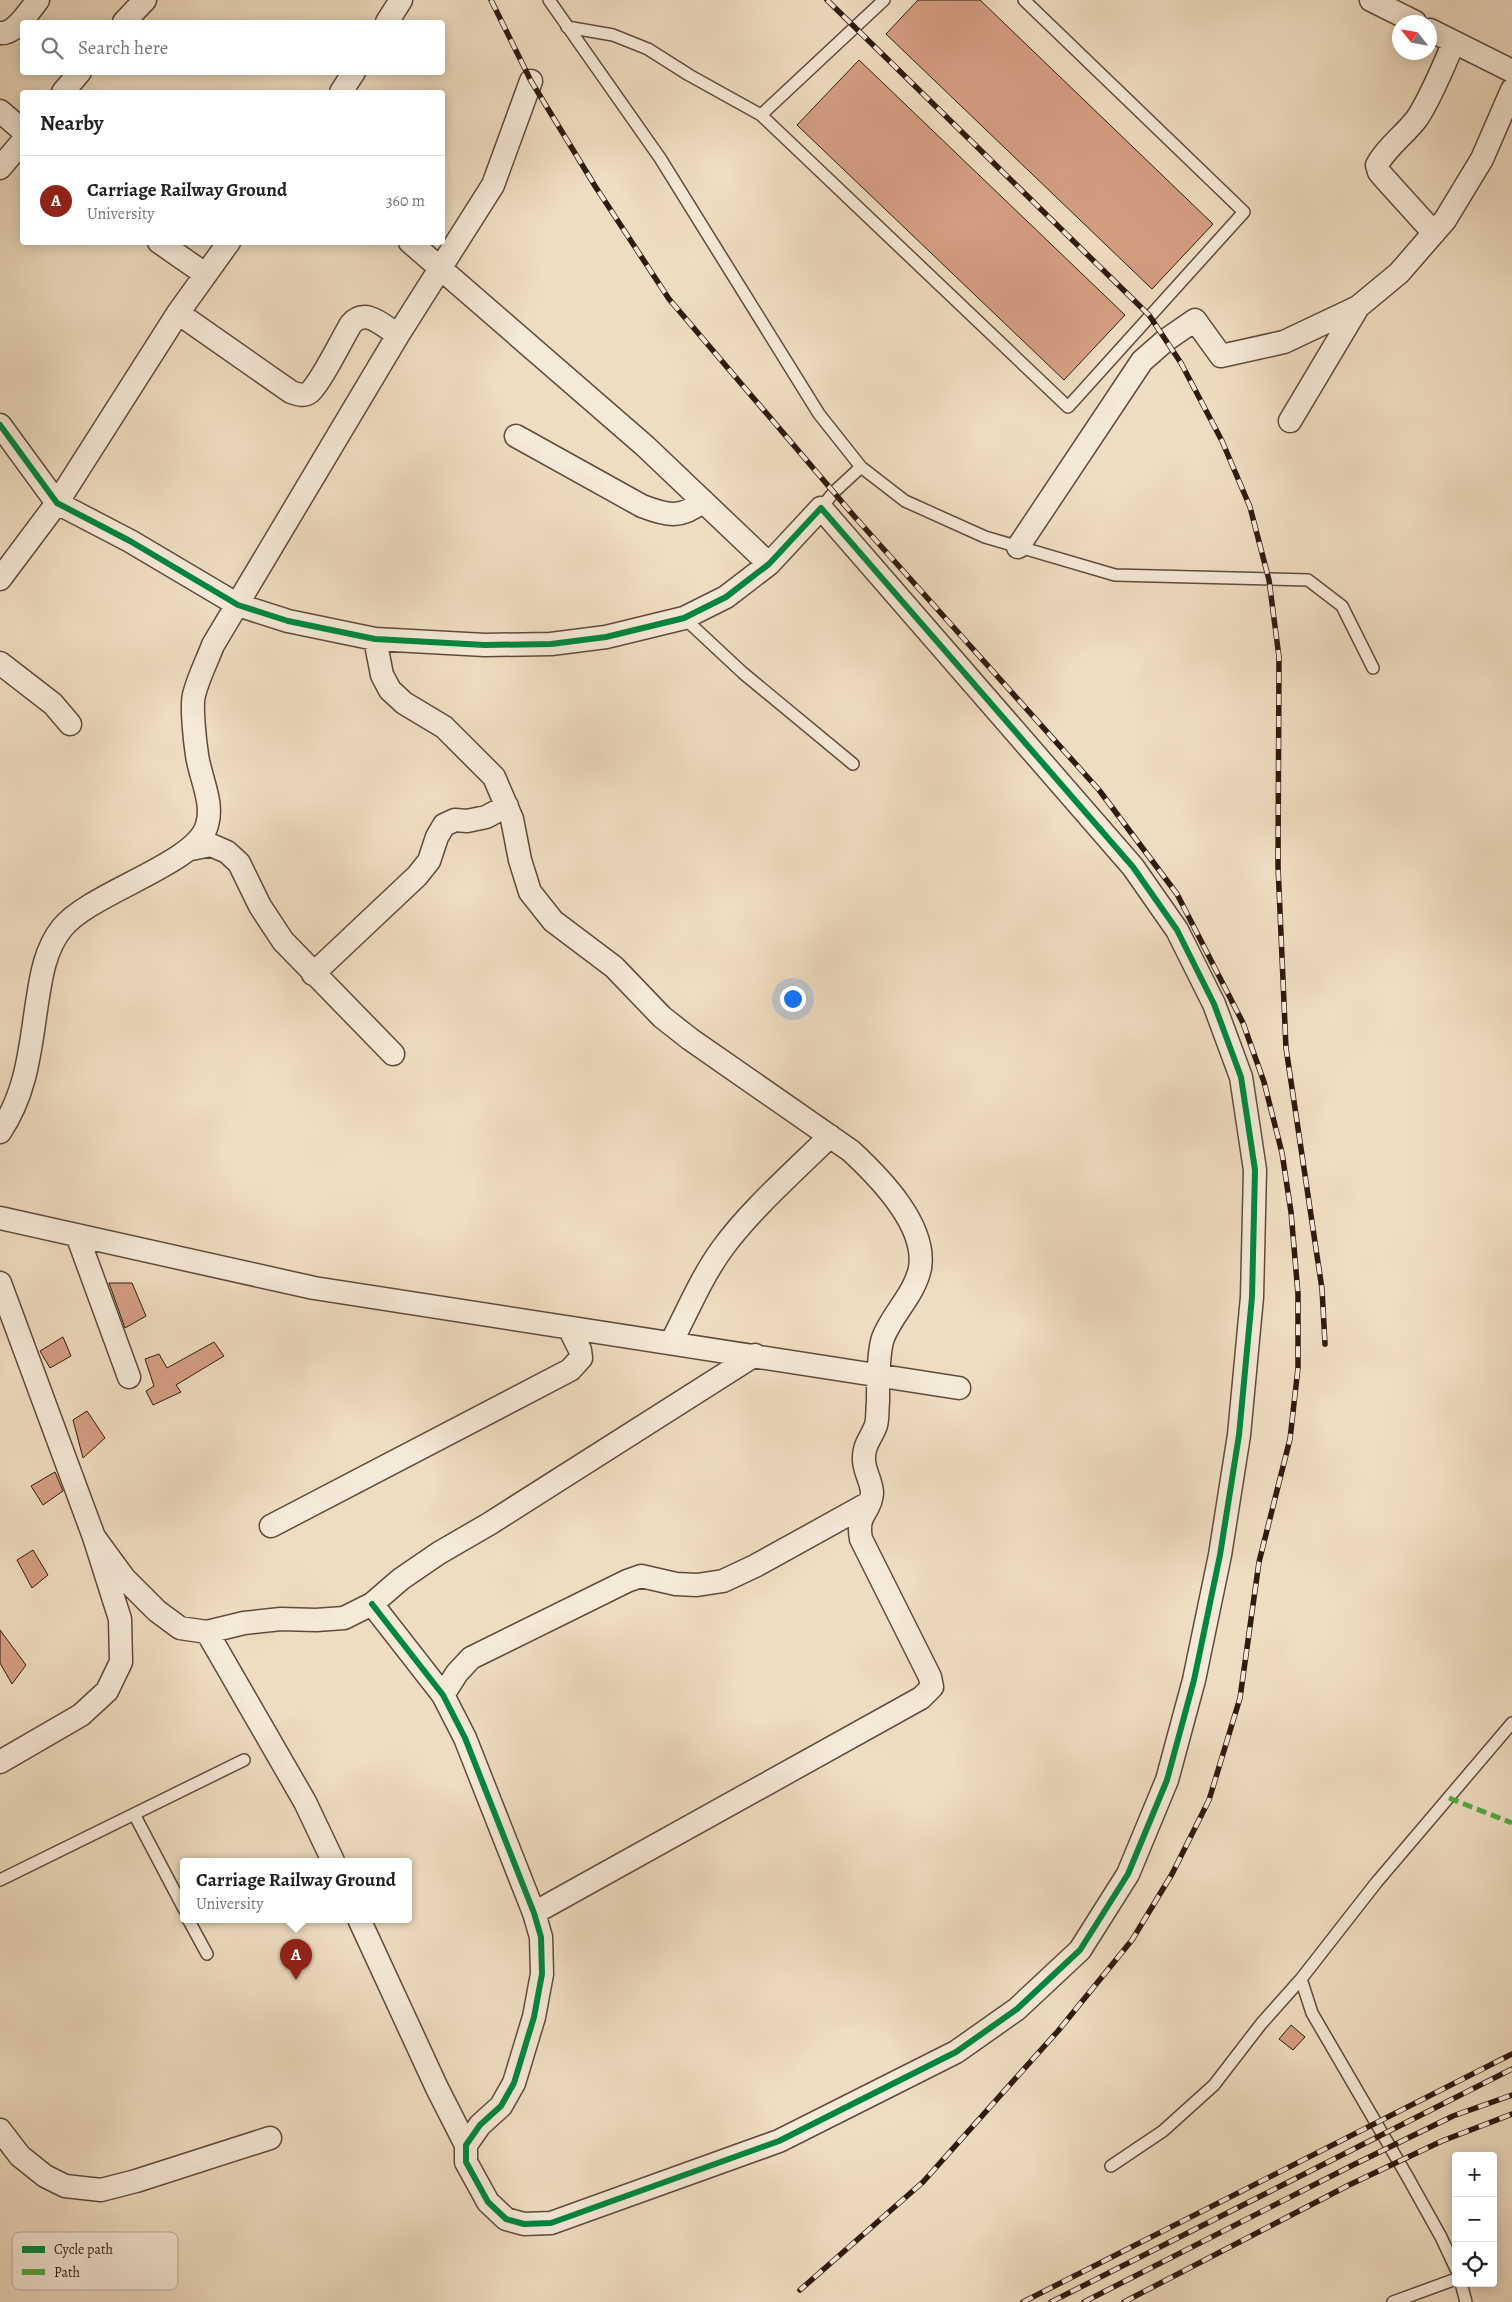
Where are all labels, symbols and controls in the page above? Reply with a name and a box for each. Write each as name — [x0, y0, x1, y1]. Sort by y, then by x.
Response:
north arrow — [1392, 15, 1437, 60]
search box — [20, 20, 445, 75]
icon: search — [38, 34, 66, 62]
text: Search here — [78, 35, 168, 61]
text: Nearby — [40, 109, 103, 137]
text: Carriage Railway Ground — [87, 177, 287, 203]
text: A — [51, 190, 61, 212]
text: 360 m — [386, 190, 425, 212]
text: University — [87, 203, 154, 225]
your location — [780, 986, 806, 1012]
popup — [180, 1858, 412, 1923]
text: Carriage Railway Ground — [196, 1867, 396, 1893]
text: University — [196, 1893, 263, 1915]
pin: A — [280, 1939, 312, 1980]
map controls — [1452, 2152, 1497, 2287]
button: + — [1452, 2152, 1497, 2197]
button: − — [1452, 2197, 1497, 2242]
legend — [12, 2232, 178, 2290]
text: Cycle path — [54, 2240, 114, 2259]
button: locate — [1452, 2242, 1497, 2287]
text: Path — [54, 2263, 81, 2282]

